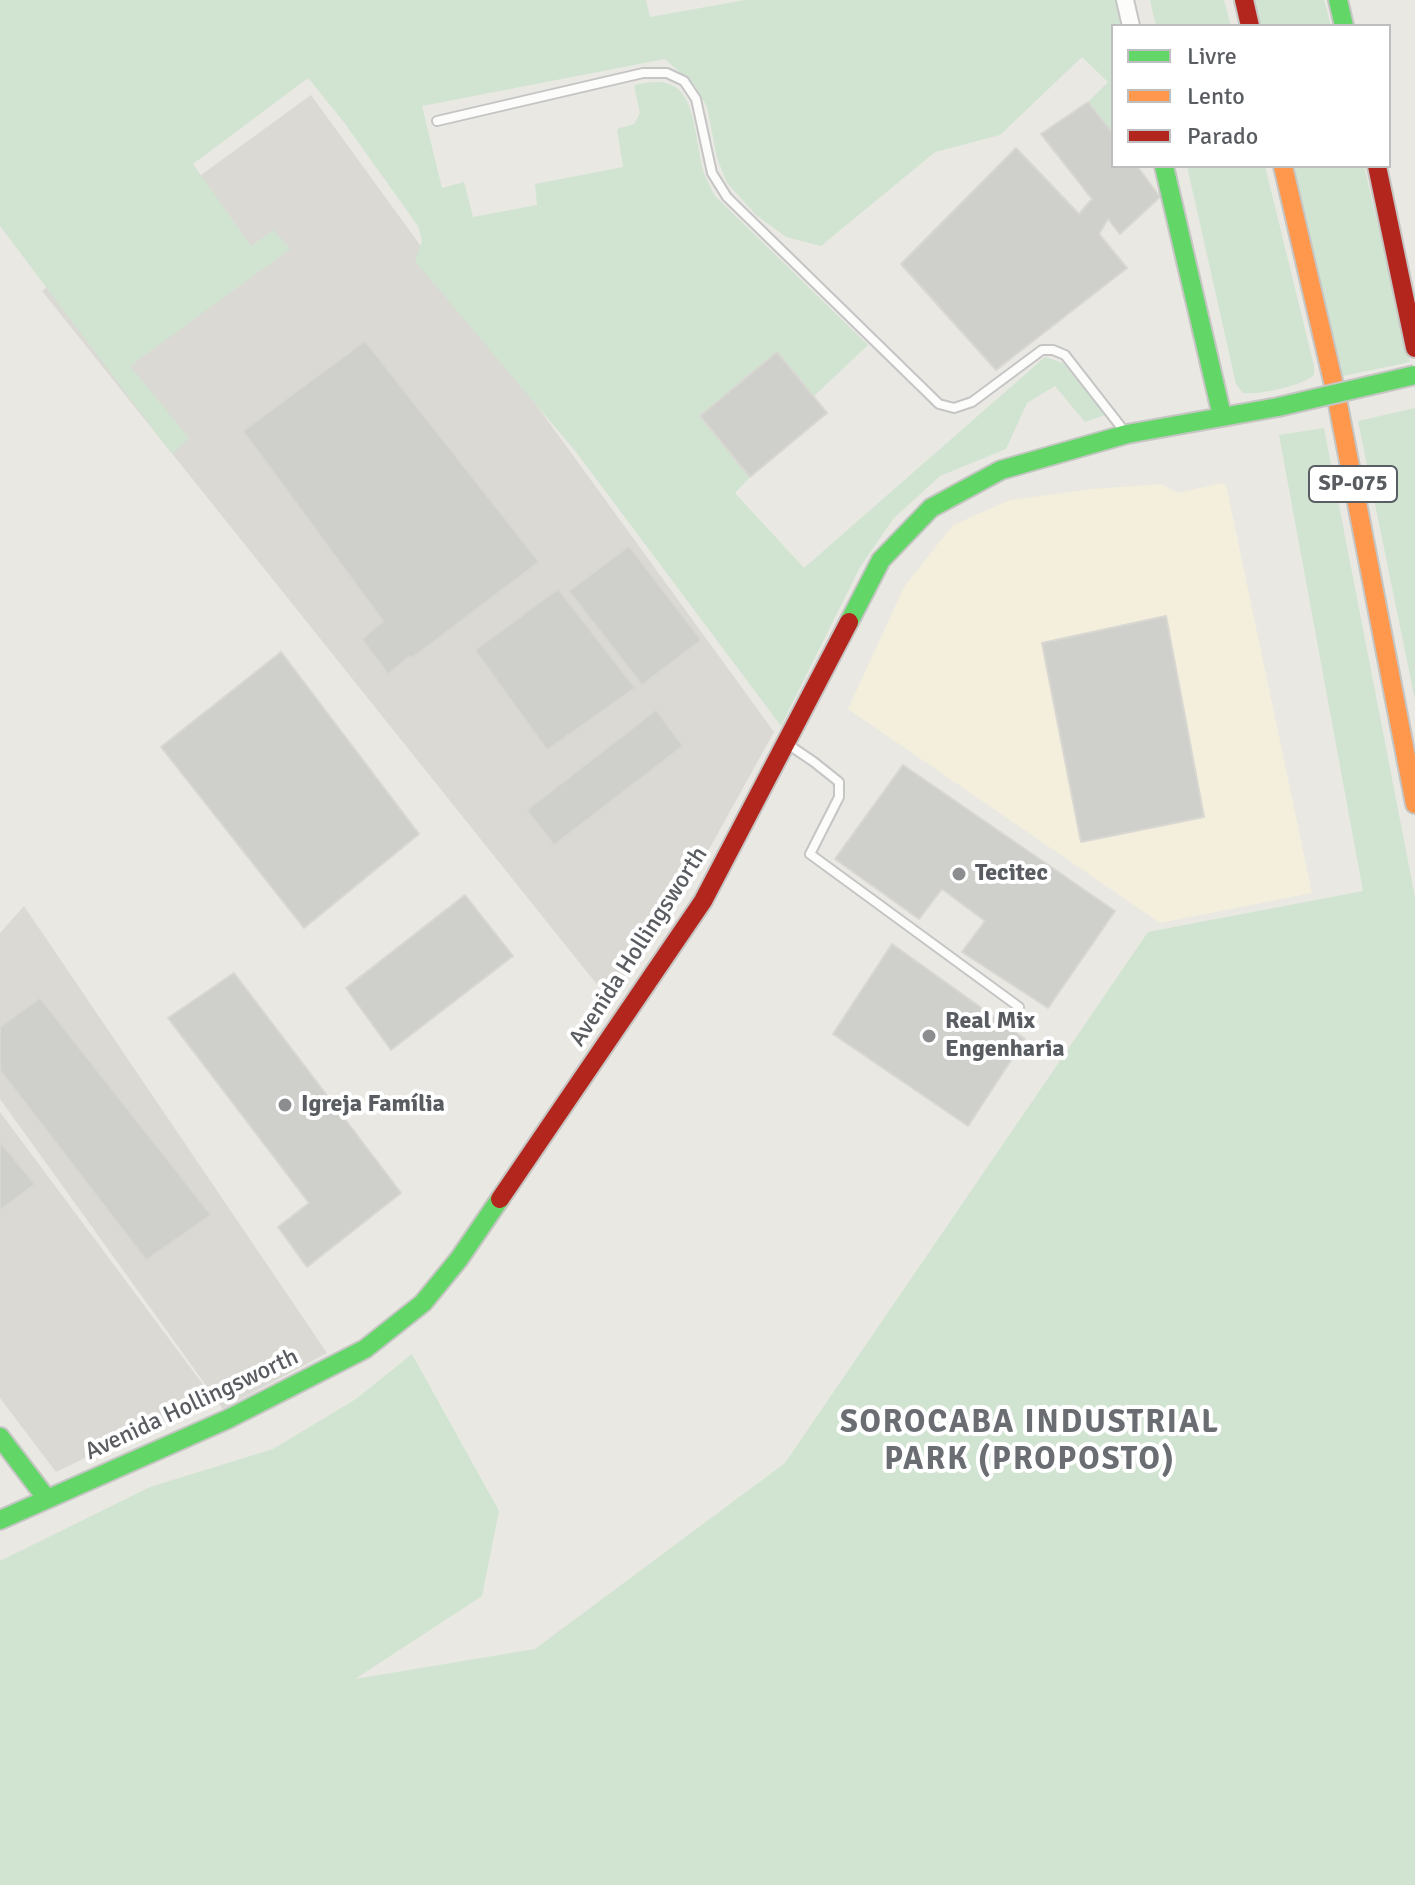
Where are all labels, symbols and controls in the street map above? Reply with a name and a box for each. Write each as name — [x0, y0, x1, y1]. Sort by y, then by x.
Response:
legend — [1111, 24, 1391, 168]
text: Livre — [1187, 41, 1237, 71]
text: Lento — [1187, 81, 1245, 111]
text: Parado — [1187, 121, 1258, 151]
road number: SP-075 — [1309, 466, 1397, 502]
street label: Avenida Hollingsworth — [564, 842, 714, 1052]
place label: Tecitec — [975, 860, 1048, 888]
marker: Tecitec — [950, 865, 968, 883]
place label: Real Mix Engenharia — [945, 1008, 1065, 1064]
marker: Real Mix Engenharia — [920, 1027, 938, 1045]
place label: Igreja Família — [301, 1091, 445, 1119]
marker: Igreja Família — [276, 1096, 294, 1114]
street label: Avenida Hollingsworth — [81, 1343, 303, 1467]
district label: SOROCABA INDUSTRIAL PARK (PROPOSTO) — [840, 1405, 1220, 1480]

